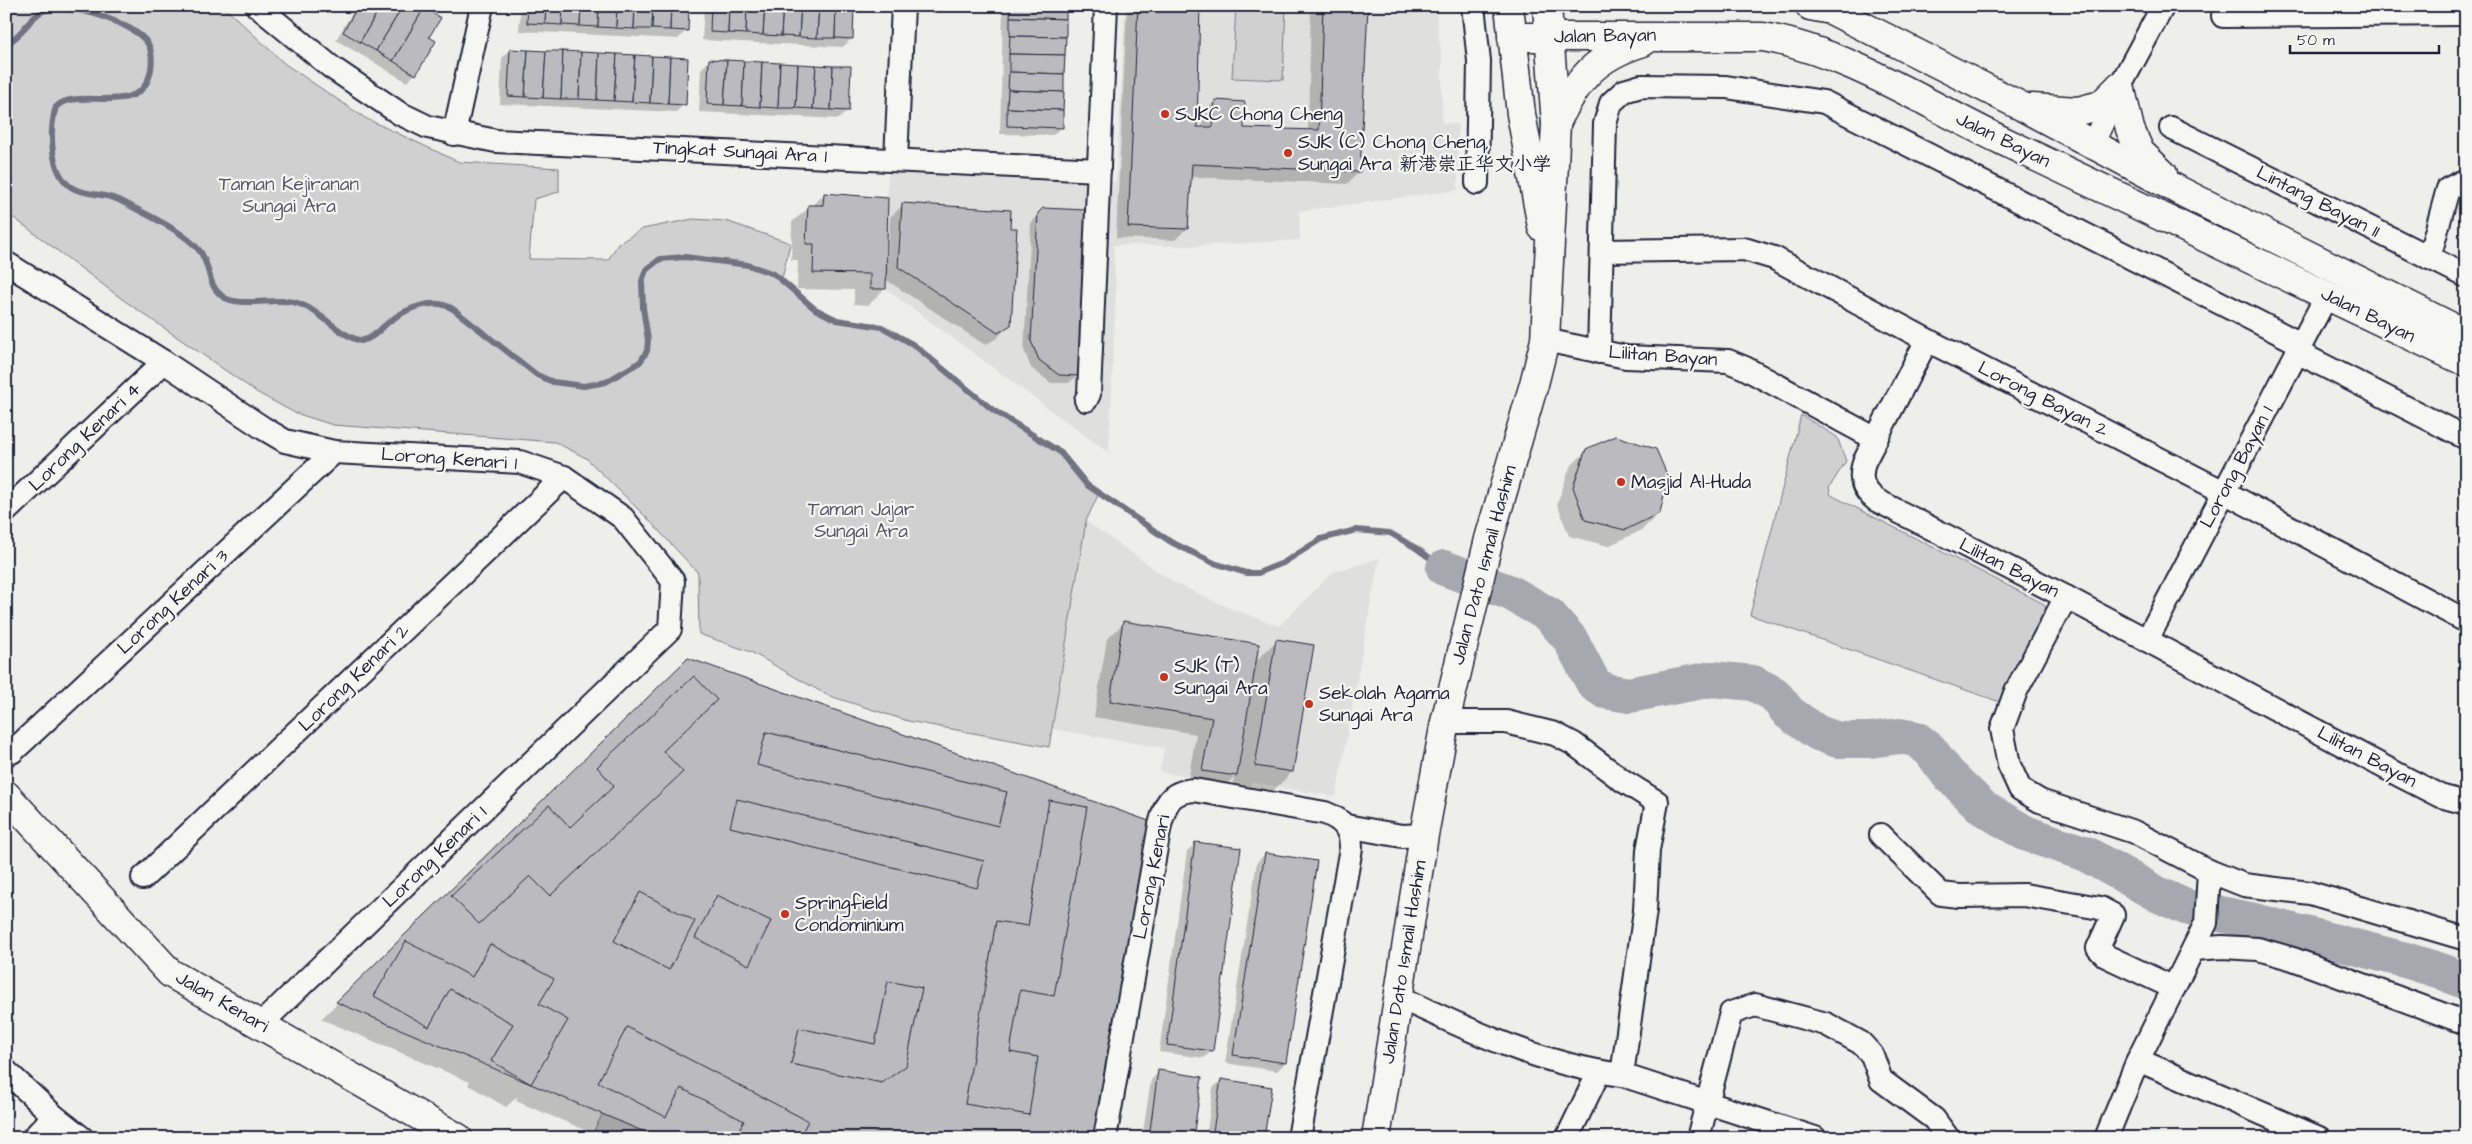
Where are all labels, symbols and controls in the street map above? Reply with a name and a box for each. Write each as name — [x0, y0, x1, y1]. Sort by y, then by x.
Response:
street label: Jalan Bayan — [1554, 22, 1656, 51]
scale bar — [2290, 22, 2438, 54]
text: 50 m — [2297, 30, 2335, 51]
place label: SJKC Chong Cheng — [1175, 101, 1343, 129]
street label: Jalan Bayan — [1951, 105, 2055, 175]
marker: SJKC Chong Cheng — [1159, 108, 1171, 120]
place label: SJK (C) Chong Cheng, Sungai Ara 新港崇正华文小学 — [1298, 129, 1551, 179]
street label: Tingkat Sungai Ara 1 — [652, 134, 828, 171]
marker: SJK (C) Chong Cheng, Sungai Ara 新港崇正华文小学 — [1282, 147, 1294, 159]
street label: Lintang Bayan 11 — [2251, 159, 2385, 246]
park label: Taman Kejiranan Sungai Ara — [219, 171, 359, 221]
street label: Jalan Bayan — [2316, 280, 2420, 350]
street label: Lilitan Bayan — [1608, 339, 1718, 374]
street label: Lorong Bayan 2 — [1973, 354, 2113, 444]
street label: Lorong Kenari 4 — [23, 376, 148, 498]
street label: Lorong Bayan 1 — [2193, 401, 2282, 533]
street label: Lorong Kenari 1 — [380, 441, 518, 478]
street label: Jalan Dato Ismail Hashim — [1444, 462, 1524, 668]
place label: Masjid Al-Huda — [1631, 469, 1751, 496]
marker: Masjid Al-Huda — [1615, 476, 1627, 488]
park label: Taman Jajar Sungai Ara — [808, 496, 915, 546]
street label: Lilitan Bayan — [1954, 531, 2064, 606]
street label: Lorong Kenari 3 — [111, 543, 236, 662]
street label: Lorong Kenari 2 — [293, 618, 416, 739]
place label: SJK (T) Sungai Ara — [1174, 653, 1268, 703]
marker: SJK (T) Sungai Ara — [1158, 671, 1170, 683]
place label: Sekolah Agama Sungai Ara — [1319, 680, 1450, 730]
marker: Sekolah Agama Sungai Ara — [1303, 698, 1315, 710]
street label: Lilitan Bayan — [2312, 719, 2422, 795]
street label: Lorong Kenari 1 — [377, 800, 494, 915]
street label: Lorong Kenari — [1127, 812, 1178, 942]
street label: Jalan Dato Ismail Hashim — [1375, 858, 1433, 1066]
place label: Springfield Condominium — [795, 890, 904, 939]
marker: Springfield Condominium — [779, 908, 791, 920]
street label: Jalan Kenari — [170, 964, 274, 1040]

